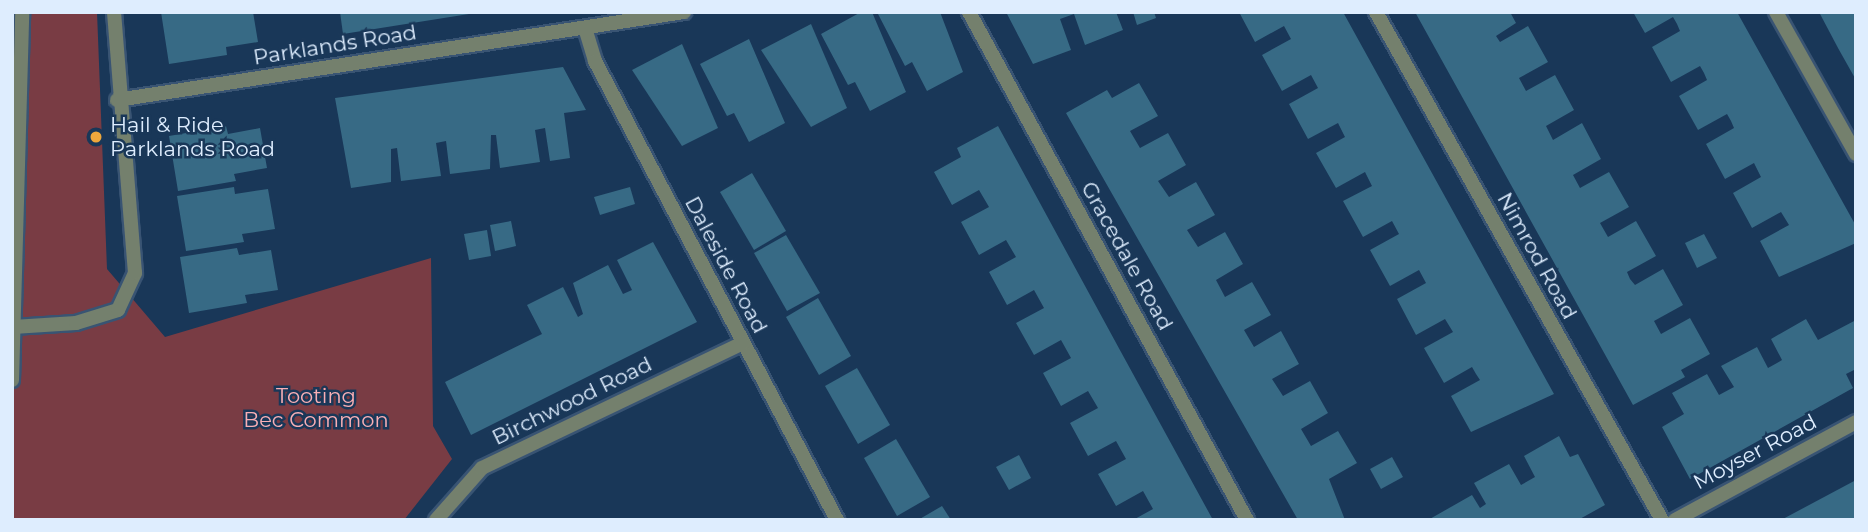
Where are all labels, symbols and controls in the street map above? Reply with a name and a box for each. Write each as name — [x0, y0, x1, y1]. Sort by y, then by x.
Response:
street label: Parklands Road — [251, 20, 419, 70]
place label: Hail & Ride Parklands Road — [110, 112, 275, 162]
marker: Hail & Ride Parklands Road — [88, 129, 104, 145]
street label: Gracedale Road — [1076, 177, 1178, 335]
street label: Nimrod Road — [1492, 188, 1582, 324]
street label: Daleside Road — [679, 192, 773, 338]
street label: Birchwood Road — [488, 351, 656, 451]
park label: Tooting Bec Common — [243, 383, 389, 433]
street label: Moyser Road — [1689, 409, 1821, 495]

